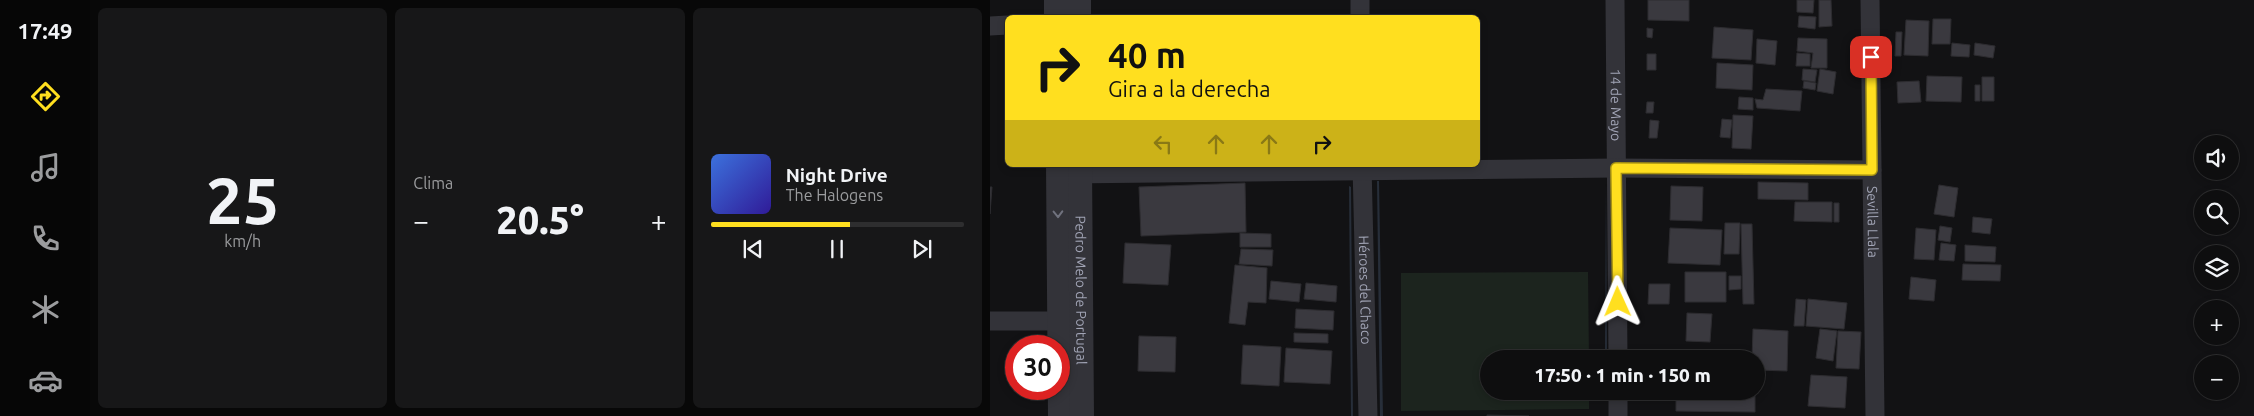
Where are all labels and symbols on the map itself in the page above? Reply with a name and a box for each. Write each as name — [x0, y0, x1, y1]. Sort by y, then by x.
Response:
pin — [1850, 36, 1892, 78]
street label: 14 de Mayo — [1608, 69, 1624, 141]
street label: Sevilla Llala — [1864, 186, 1881, 258]
one-way arrow — [1053, 210, 1063, 218]
street label: Pedro Melo de Portugal — [1072, 215, 1090, 365]
street label: Héroes del Chaco — [1356, 235, 1374, 345]
position arrow — [1591, 275, 1643, 327]
speed limit sign: 30 — [1005, 335, 1070, 400]

